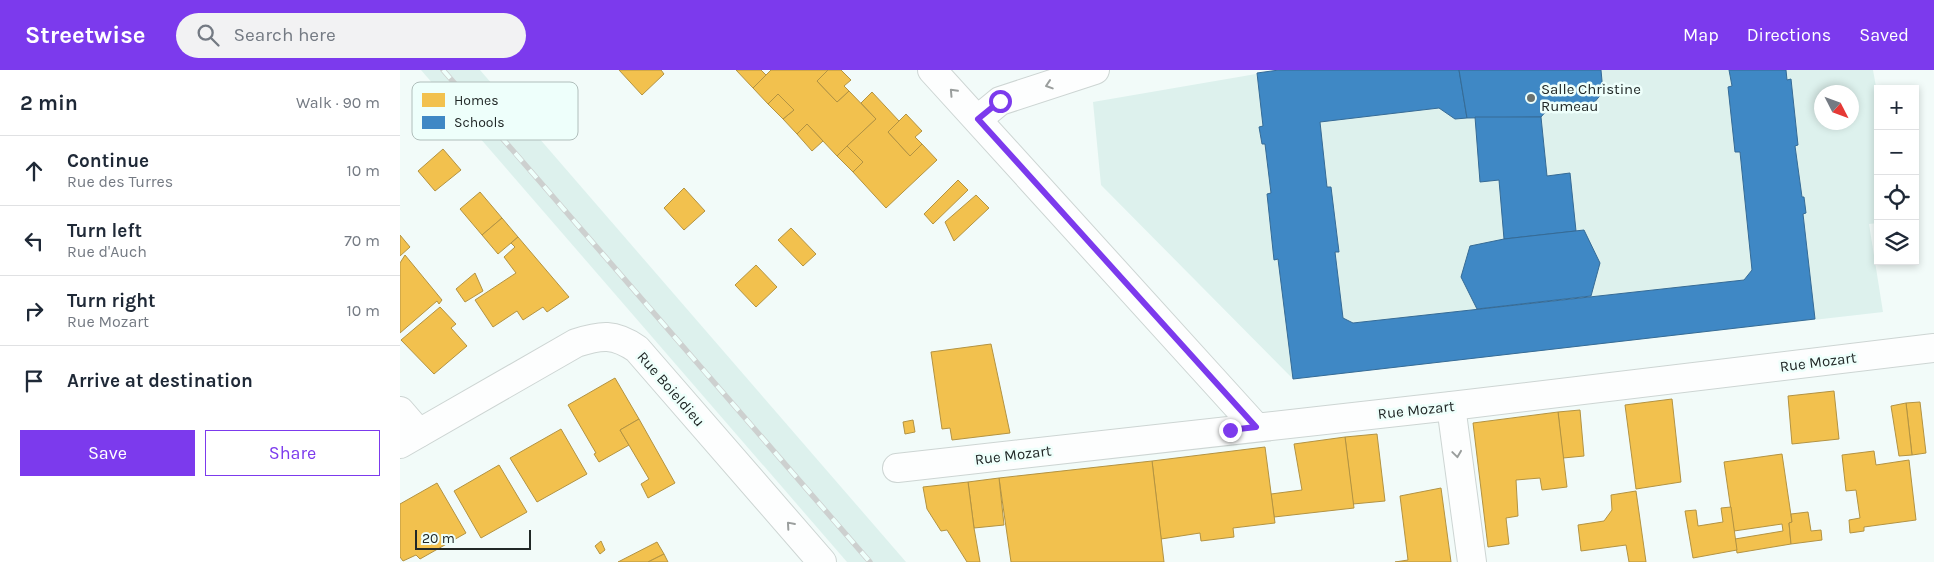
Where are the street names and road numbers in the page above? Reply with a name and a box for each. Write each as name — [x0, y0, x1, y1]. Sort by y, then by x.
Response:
street label: Rue Boieldieu — [634, 348, 708, 430]
street label: Rue Mozart — [1779, 348, 1858, 376]
street label: Rue Mozart — [1377, 397, 1456, 423]
street label: Rue Mozart — [974, 441, 1053, 469]

